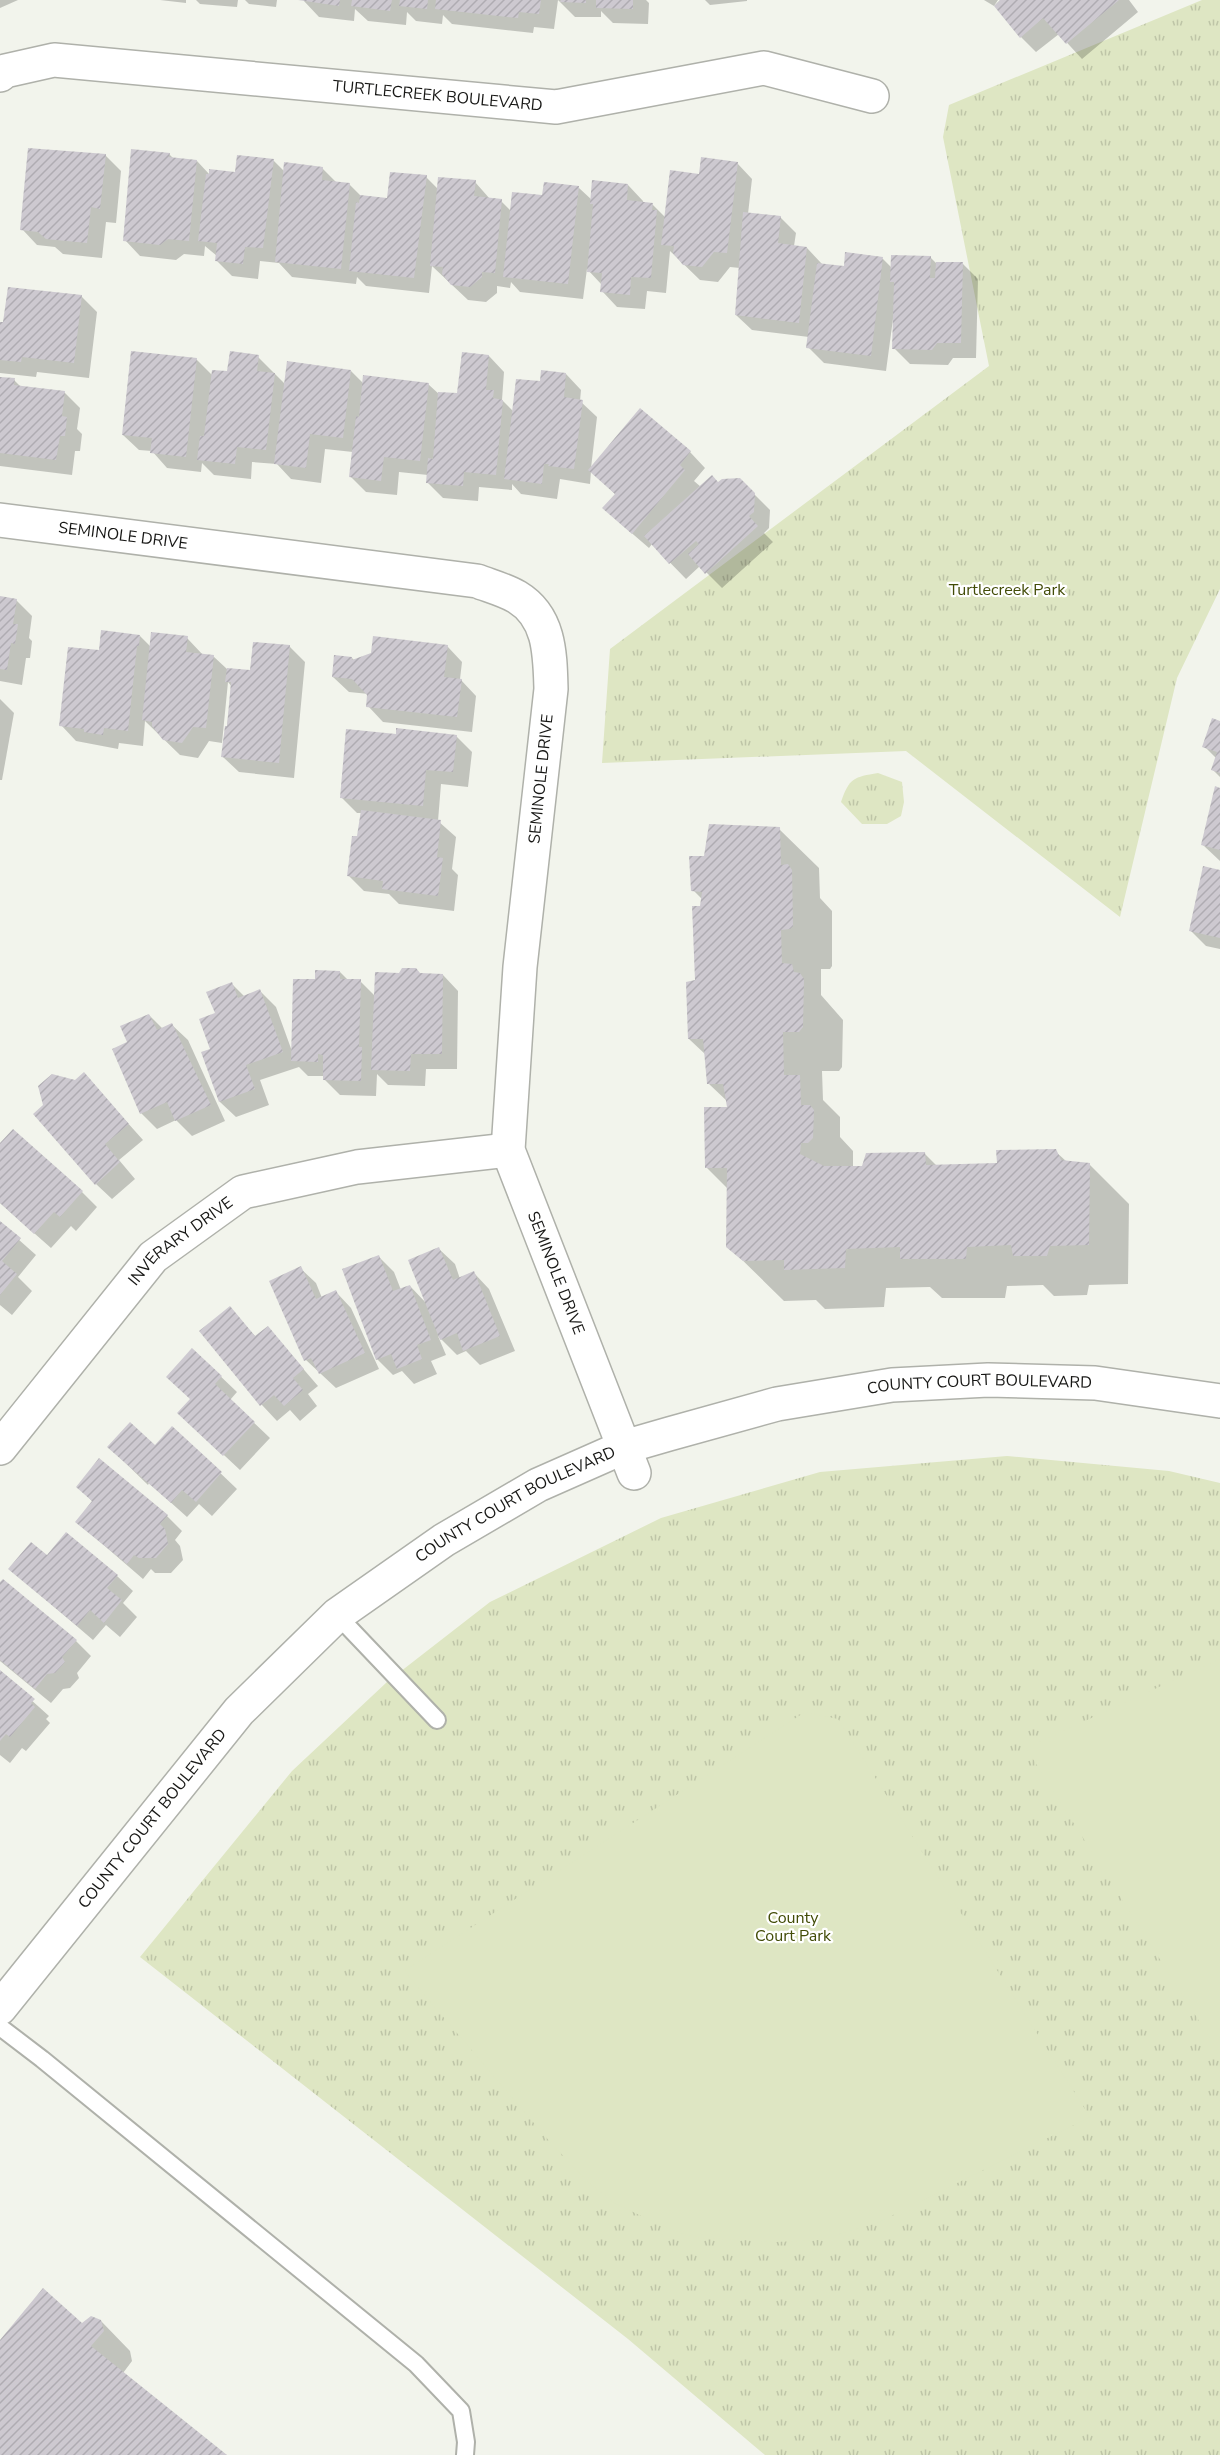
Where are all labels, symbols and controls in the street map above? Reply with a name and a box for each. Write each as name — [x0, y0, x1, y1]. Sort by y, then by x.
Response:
street label: TURTLECREEK BOULEVARD — [332, 75, 544, 117]
street label: SEMINOLE DRIVE — [57, 517, 189, 555]
park label: Turtlecreek Park — [949, 579, 1066, 601]
street label: SEMINOLE DRIVE — [523, 713, 559, 845]
street label: INVERARY DRIVE — [123, 1192, 237, 1290]
street label: SEMINOLE DRIVE — [522, 1208, 590, 1338]
street label: COUNTY COURT BOULEVARD — [865, 1369, 1092, 1400]
street label: COUNTY COURT BOULEVARD — [411, 1441, 619, 1568]
street label: COUNTY COURT BOULEVARD — [73, 1724, 232, 1913]
park label: County Court Park — [755, 1907, 832, 1947]

